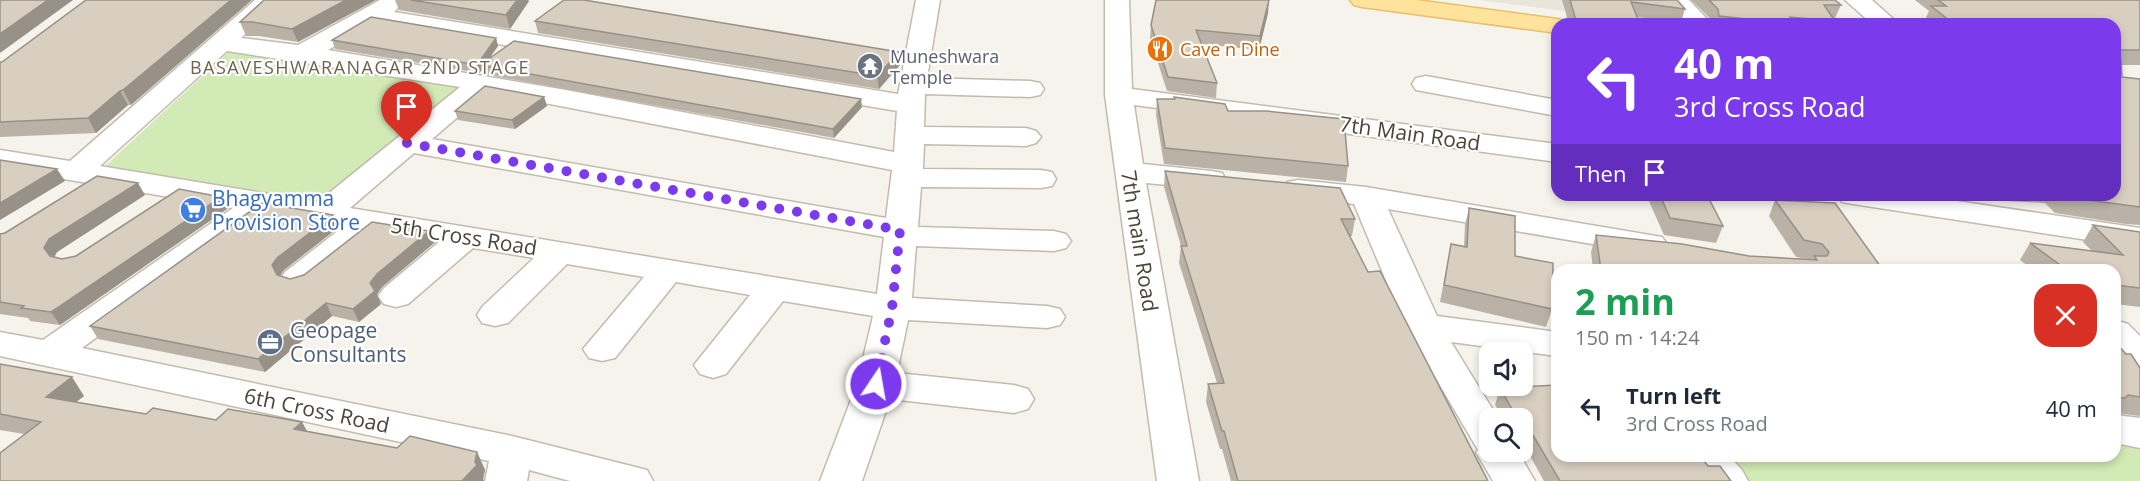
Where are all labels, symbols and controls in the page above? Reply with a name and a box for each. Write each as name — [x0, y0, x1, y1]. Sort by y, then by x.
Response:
restaurant icon: Cave n Dine — [1145, 34, 1175, 64]
text: 40 m — [1674, 34, 1774, 91]
place label: Cave n Dine — [1180, 37, 1280, 61]
icon: left — [1575, 42, 1653, 120]
place label: Muneshwara Temple — [890, 44, 999, 89]
temple icon: Muneshwara Temple — [855, 51, 885, 81]
district label: BASAVESHWARANAGAR 2ND STAGE — [190, 55, 530, 79]
pin — [381, 81, 432, 143]
text: 3rd Cross Road — [1674, 88, 1865, 125]
icon: arrive — [390, 90, 423, 123]
street label: 7th Main Road — [1338, 109, 1482, 157]
icon: arrive — [1638, 156, 1671, 189]
text: Then — [1575, 158, 1626, 188]
street label: 7th main Road — [1115, 168, 1165, 314]
place label: Bhagyamma Provision Store — [212, 184, 360, 236]
supermarket icon: Bhagyamma Provision Store — [178, 195, 208, 225]
street label: 5th Cross Road — [389, 211, 539, 261]
text: 2 min — [1575, 277, 1675, 326]
button: close — [2034, 284, 2097, 347]
place label: Geopage Consultants — [290, 316, 406, 368]
text: 150 m · 14:24 — [1575, 324, 1700, 351]
office icon: Geopage Consultants — [255, 327, 285, 357]
map controls — [1479, 342, 1533, 462]
button: sound — [1479, 342, 1533, 396]
position arrow — [844, 352, 908, 416]
text: Turn left — [1626, 380, 1721, 410]
street label: 6th Cross Road — [242, 381, 392, 439]
icon: left — [1575, 392, 1608, 425]
text: 40 m — [2046, 393, 2097, 423]
button: search — [1479, 408, 1533, 462]
text: 3rd Cross Road — [1626, 410, 1768, 437]

